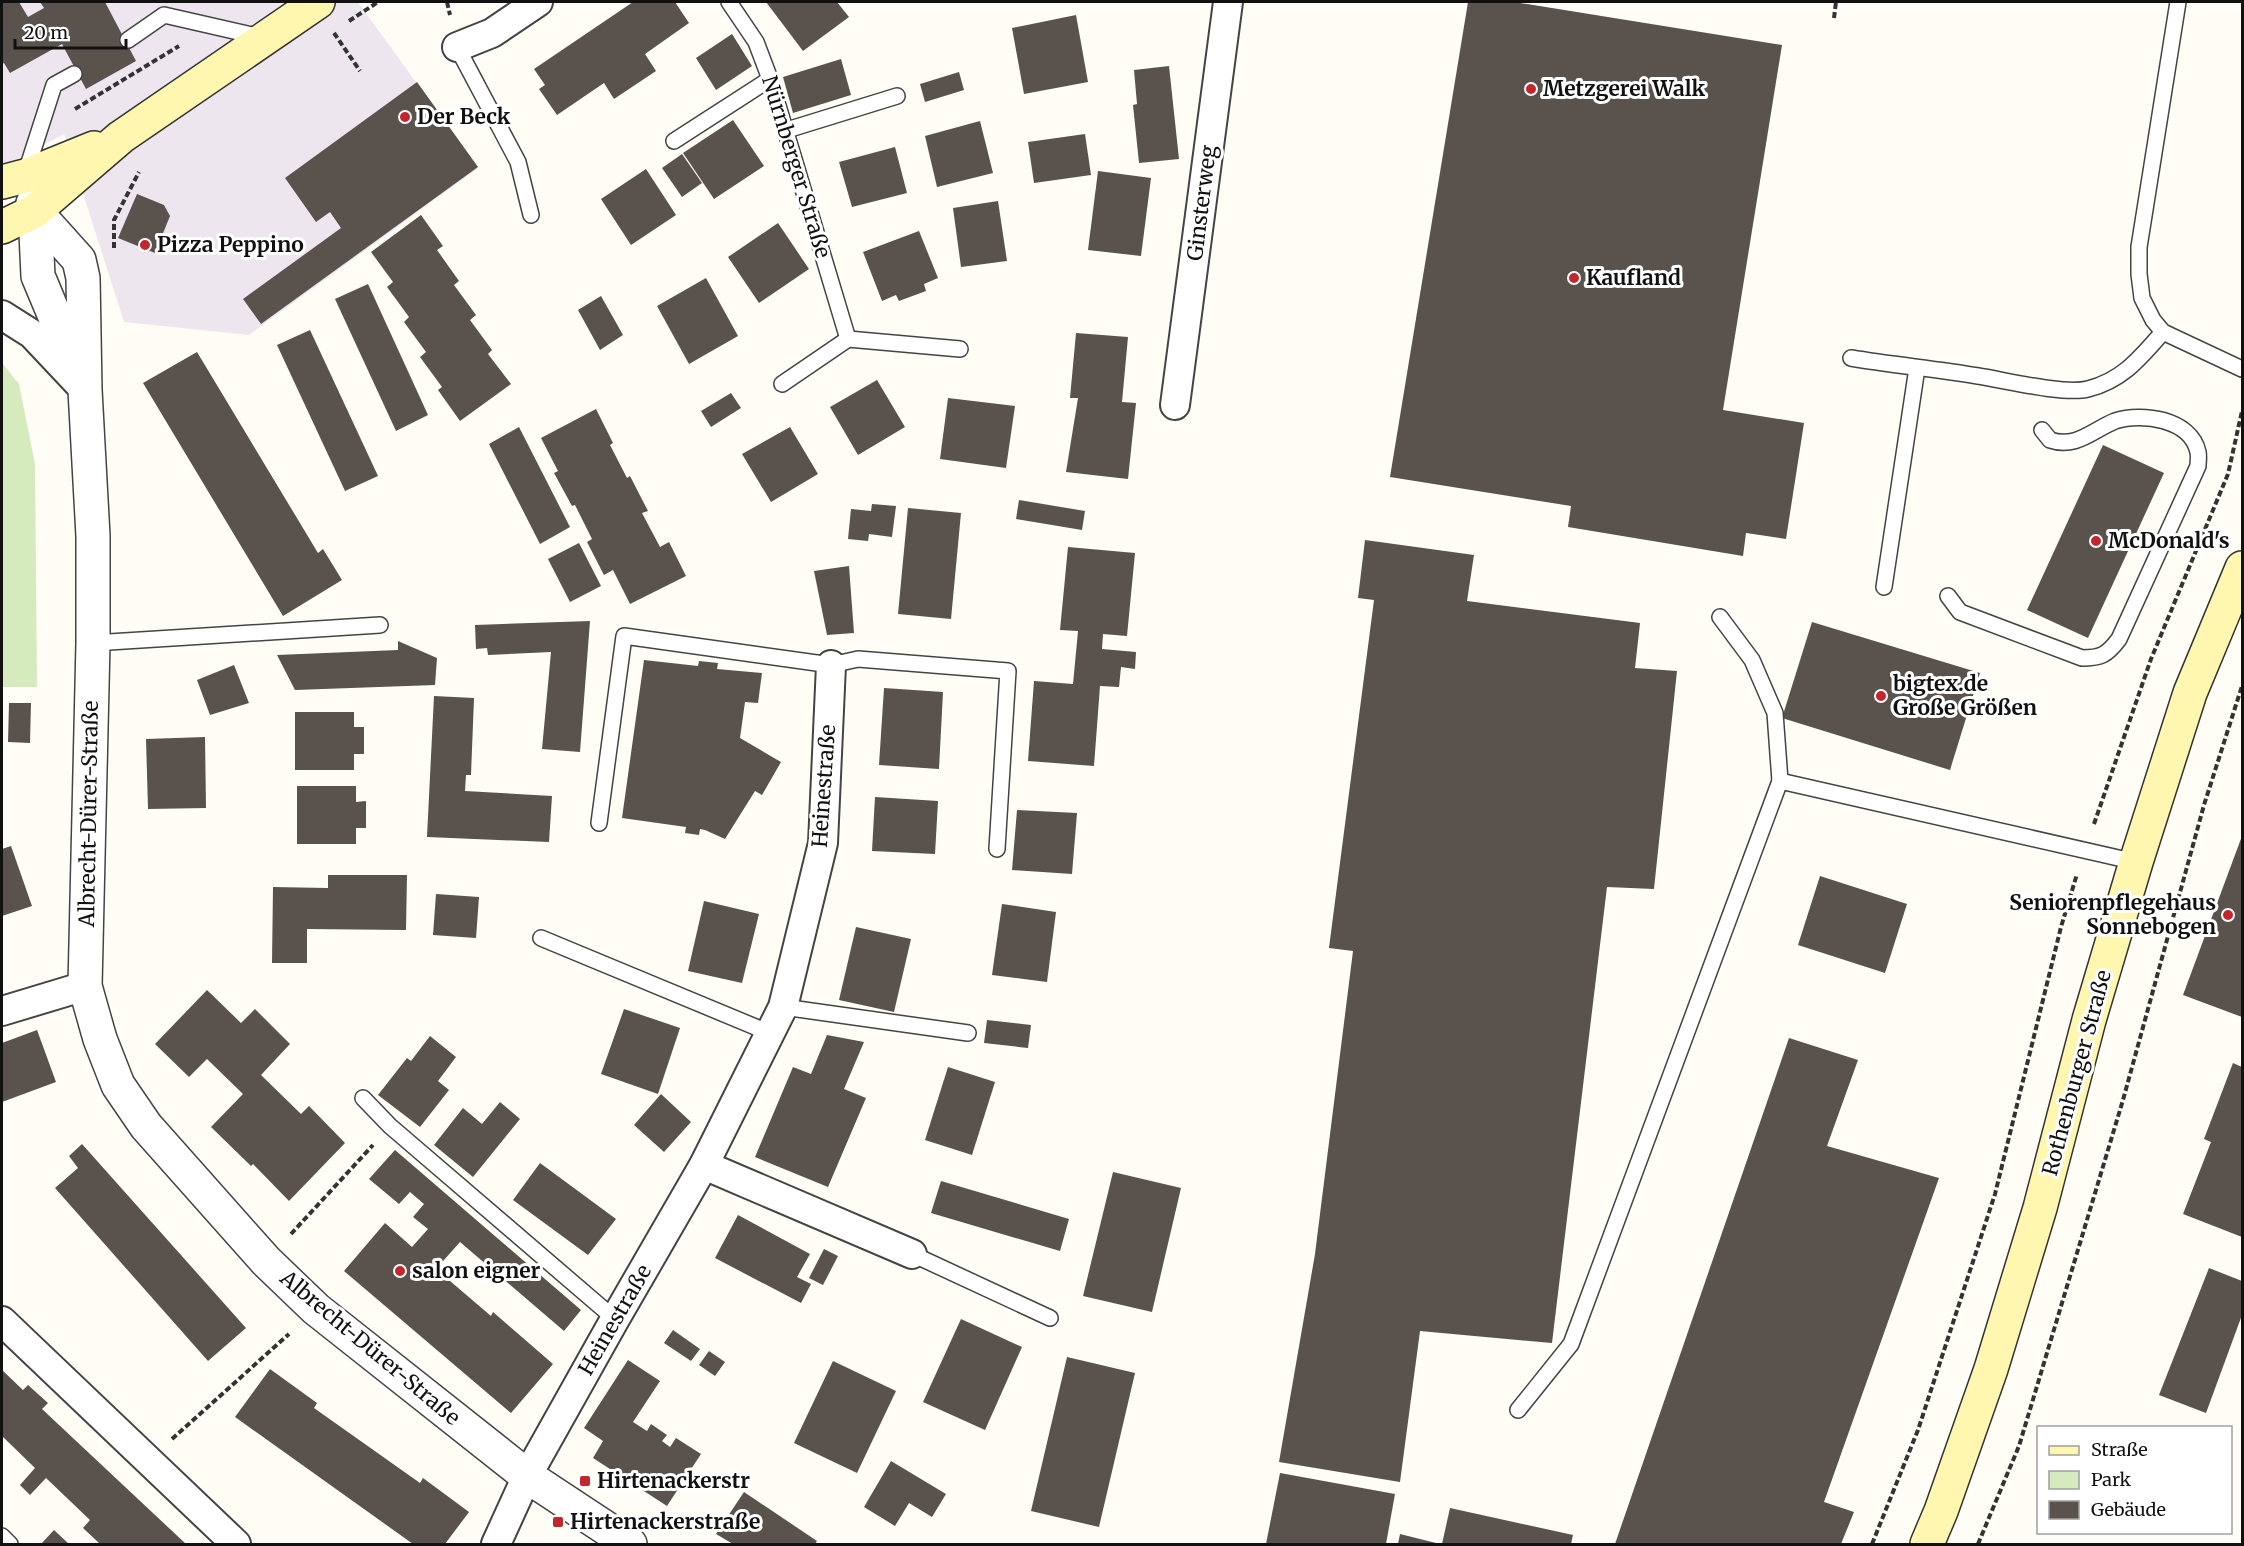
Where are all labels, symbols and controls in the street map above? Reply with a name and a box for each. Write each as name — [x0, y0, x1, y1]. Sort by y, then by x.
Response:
scale bar — [15, 12, 126, 50]
text: 20 m — [24, 21, 68, 44]
street label: Nürnberger Straße — [756, 72, 837, 261]
place label: Metzgerei Walk — [1543, 75, 1706, 102]
marker: Metzgerei Walk — [1524, 82, 1538, 96]
place label: Der Beck — [417, 103, 511, 130]
marker: Der Beck — [398, 110, 412, 124]
street label: Ginsterweg — [1181, 143, 1222, 262]
place label: Pizza Peppino — [157, 231, 304, 258]
marker: Pizza Peppino — [138, 238, 152, 252]
place label: Kaufland — [1586, 264, 1681, 291]
marker: Kaufland — [1567, 271, 1581, 285]
place label: McDonald's — [2108, 527, 2230, 554]
marker: McDonald's — [2089, 534, 2103, 548]
place label: bigtex.de Große Größen — [1893, 670, 2037, 721]
marker: bigtex.de Große Größen — [1874, 689, 1888, 703]
street label: Albrecht-Dürer-Straße — [73, 700, 104, 928]
street label: Heinestraße — [806, 723, 841, 848]
place label: Seniorenpflegehaus Sonnebogen — [2009, 889, 2216, 940]
marker: Seniorenpflegehaus Sonnebogen — [2221, 908, 2235, 922]
street label: Rothenburger Straße — [2036, 967, 2117, 1179]
place label: salon eigner — [412, 1257, 541, 1284]
street label: Heinestraße — [572, 1260, 657, 1380]
street label: Albrecht-Dürer-Straße — [274, 1264, 466, 1431]
marker: salon eigner — [393, 1264, 407, 1278]
legend — [2037, 1426, 2232, 1534]
text: Straße — [2091, 1438, 2148, 1461]
place label: Hirtenackerstr — [597, 1467, 750, 1494]
text: Park — [2091, 1468, 2132, 1491]
marker: Hirtenackerstr — [578, 1474, 592, 1488]
text: Gebäude — [2091, 1498, 2166, 1521]
place label: Hirtenackerstraße — [570, 1508, 760, 1535]
marker: Hirtenackerstraße — [551, 1515, 565, 1529]

